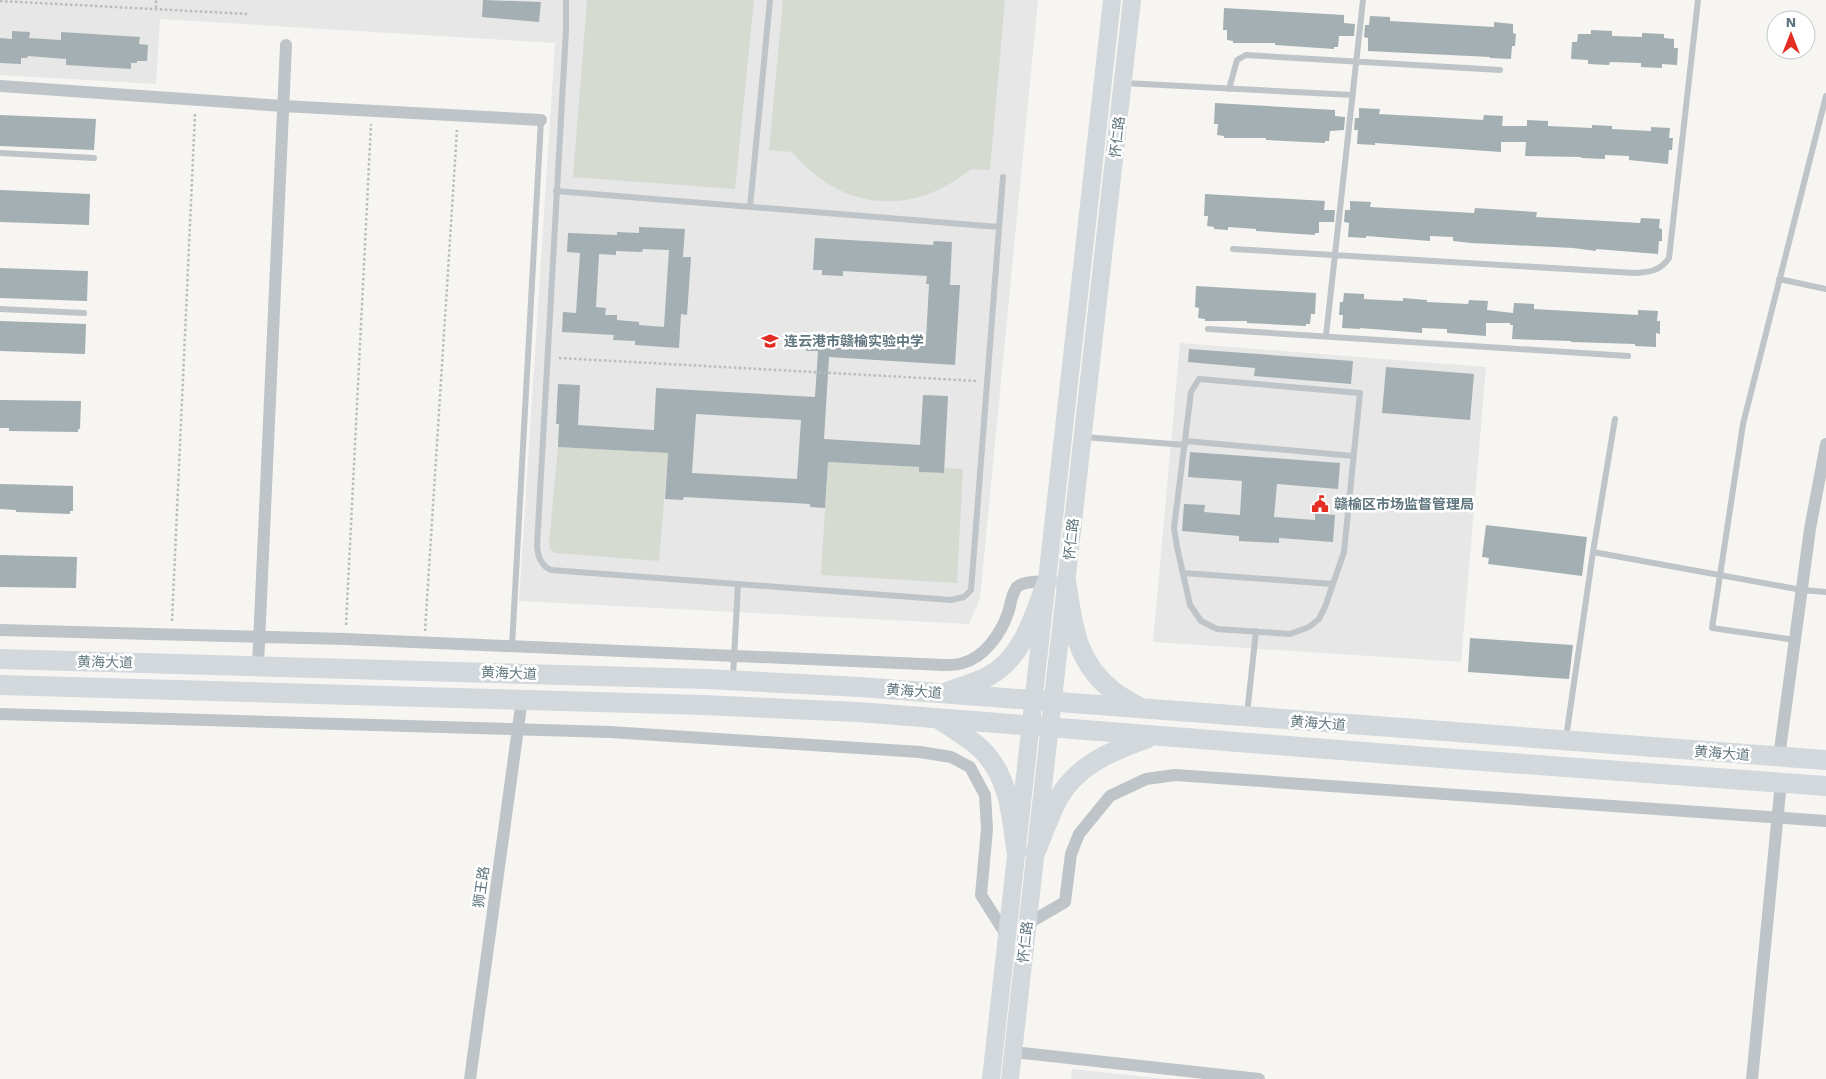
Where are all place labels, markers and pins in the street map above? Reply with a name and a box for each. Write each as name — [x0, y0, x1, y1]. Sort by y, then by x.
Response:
school or university icon: 连云港市赣榆实验中学 — [760, 331, 780, 351]
place label: 连云港市赣榆实验中学 — [784, 333, 924, 349]
public building icon: 赣榆区市场监督管理局 — [1310, 494, 1330, 514]
place label: 赣榆区市场监督管理局 — [1334, 496, 1474, 512]

